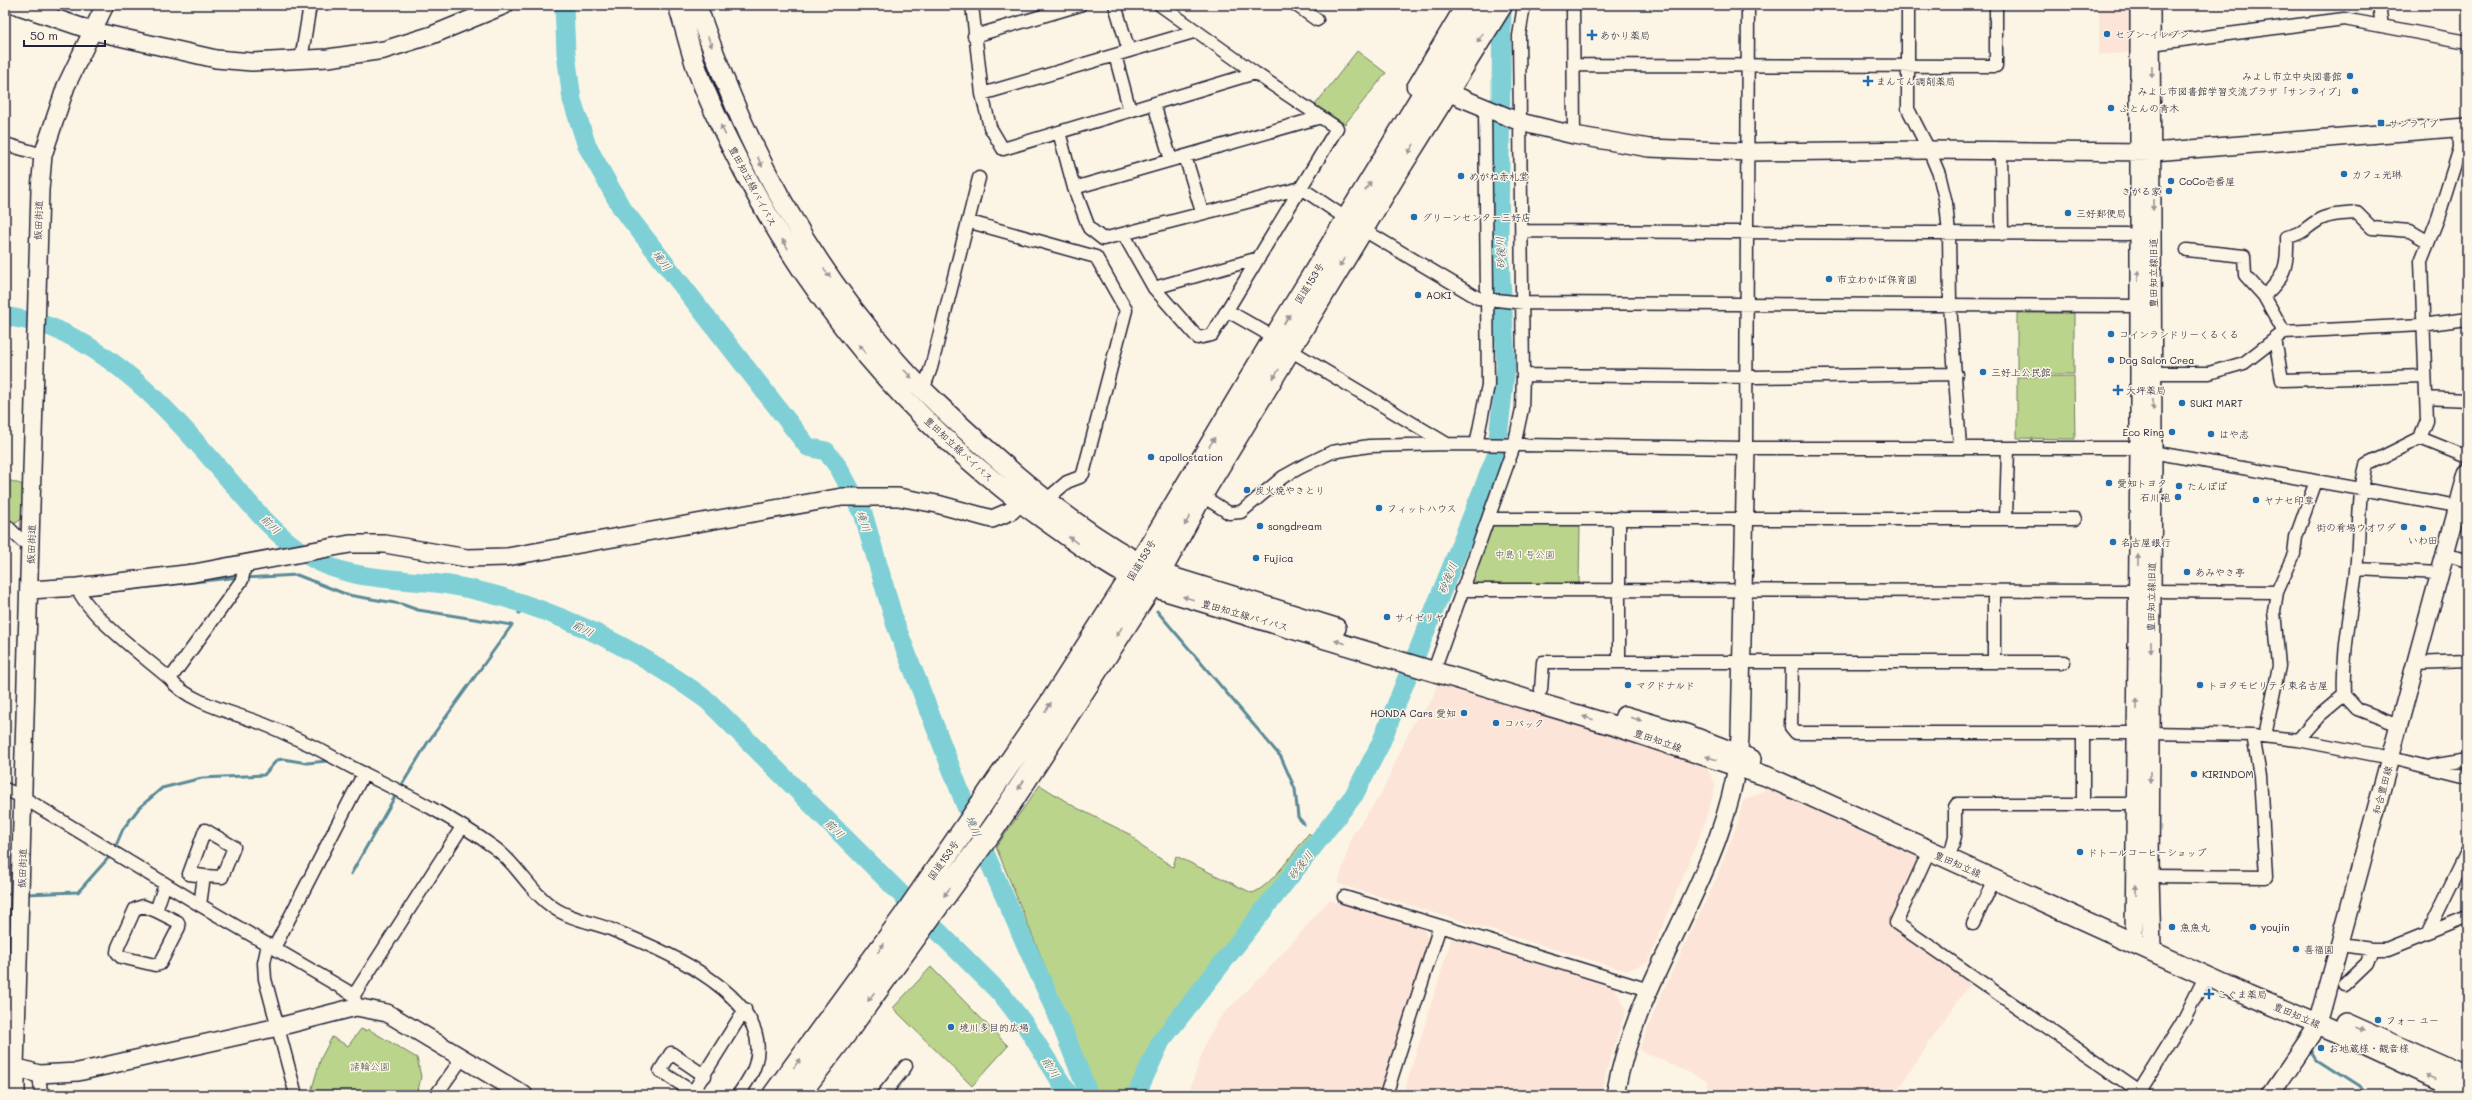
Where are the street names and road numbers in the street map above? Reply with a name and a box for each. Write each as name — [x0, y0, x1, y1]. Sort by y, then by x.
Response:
street label: 豊田知立線バイパス — [726, 143, 780, 229]
street label: 飯田街道 — [30, 200, 46, 240]
street label: 豊田知立線旧道 — [2146, 238, 2160, 308]
street label: 国道153号 — [1291, 260, 1327, 306]
street label: 豊田知立線バイパス — [921, 413, 997, 485]
street label: 飯田街道 — [23, 524, 39, 564]
street label: 国道153号 — [1123, 537, 1159, 583]
street label: 豊田知立線旧道 — [2143, 562, 2159, 632]
street label: 豊田知立線バイパス — [1200, 596, 1290, 634]
street label: 豊田知立線 — [1632, 725, 1684, 755]
street label: 和合豊田線 — [2369, 764, 2395, 816]
street label: 国道153号 — [924, 837, 962, 883]
street label: 豊田知立線 — [1932, 847, 1984, 881]
street label: 飯田街道 — [14, 848, 30, 888]
street label: 豊田知立線 — [2271, 999, 2323, 1031]

